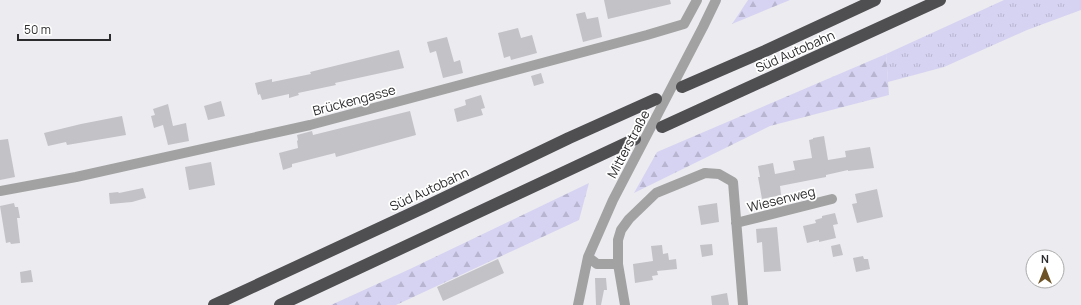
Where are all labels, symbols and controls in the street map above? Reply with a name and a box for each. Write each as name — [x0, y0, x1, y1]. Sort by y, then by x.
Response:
scale bar — [18, 16, 110, 42]
text: 50 m — [24, 21, 51, 38]
street label: Süd Autobahn — [753, 25, 837, 77]
street label: Brückengasse — [311, 80, 398, 120]
street label: Mitterstraße — [603, 106, 654, 181]
street label: Süd Autobahn — [387, 163, 471, 215]
street label: Wiesenweg — [745, 182, 817, 216]
north arrow — [1025, 249, 1065, 289]
text: N — [1041, 251, 1049, 266]

